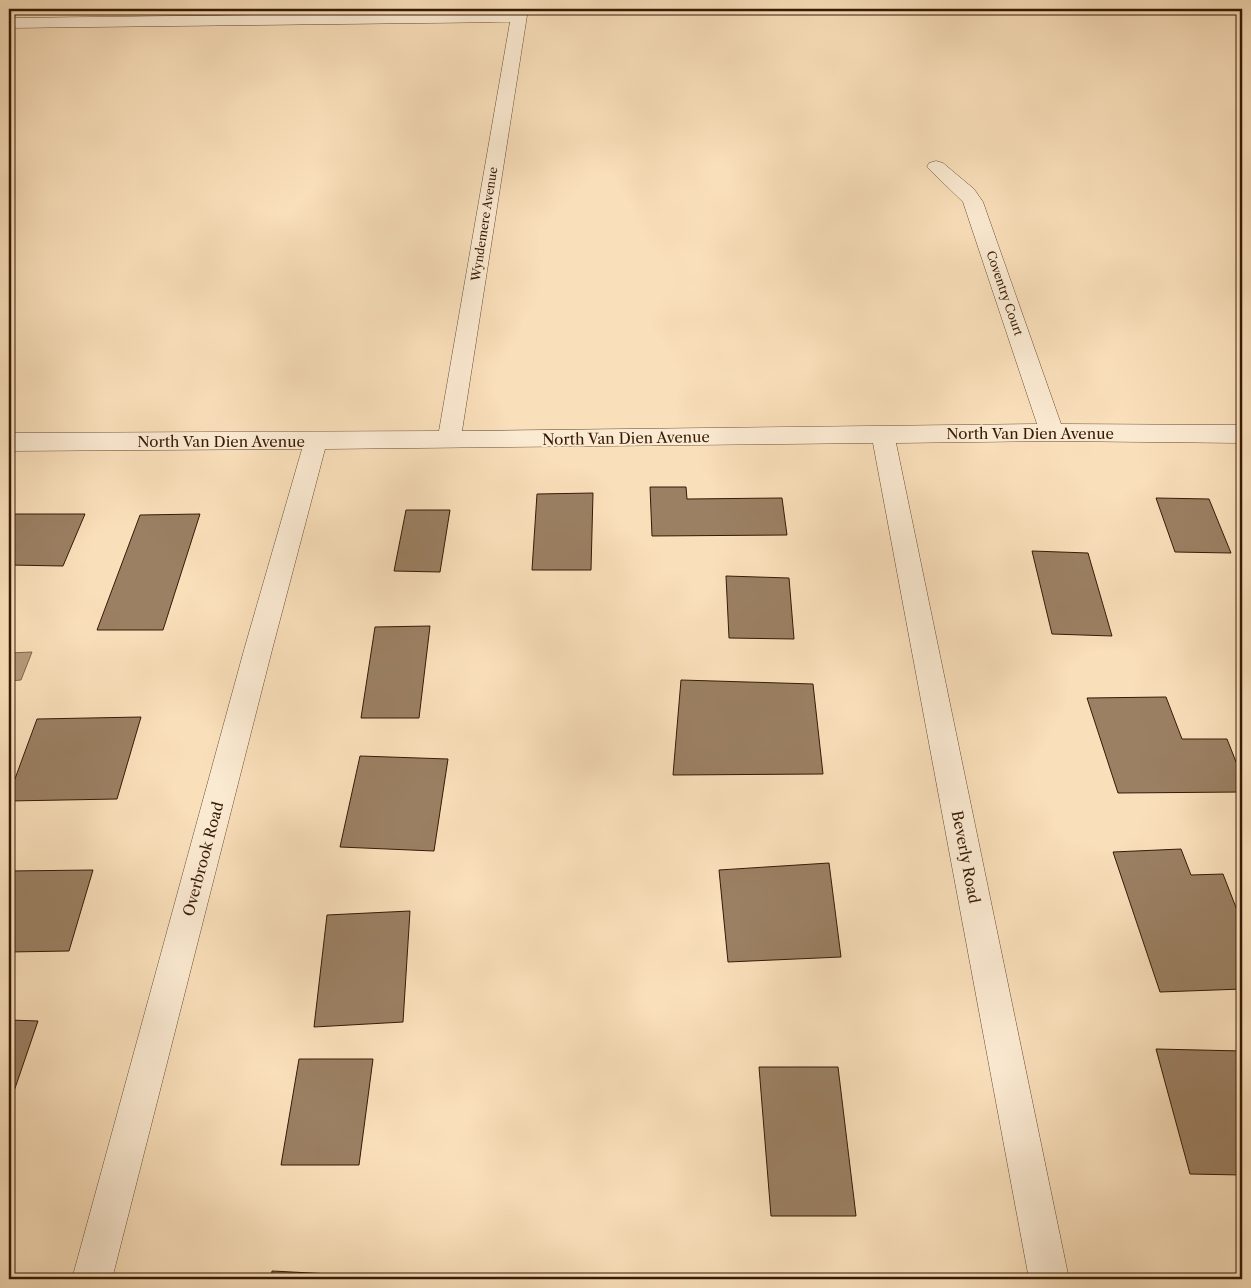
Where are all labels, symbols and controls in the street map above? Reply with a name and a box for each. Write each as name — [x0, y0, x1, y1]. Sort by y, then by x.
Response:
street label: Wyndemere Avenue — [467, 165, 500, 283]
street label: Coventry Court — [983, 249, 1027, 338]
street label: North Van Dien Avenue — [946, 424, 1114, 443]
street label: North Van Dien Avenue — [542, 427, 710, 449]
street label: North Van Dien Avenue — [137, 432, 305, 451]
street label: Overbrook Road — [179, 800, 227, 918]
street label: Beverly Road — [948, 809, 984, 905]

